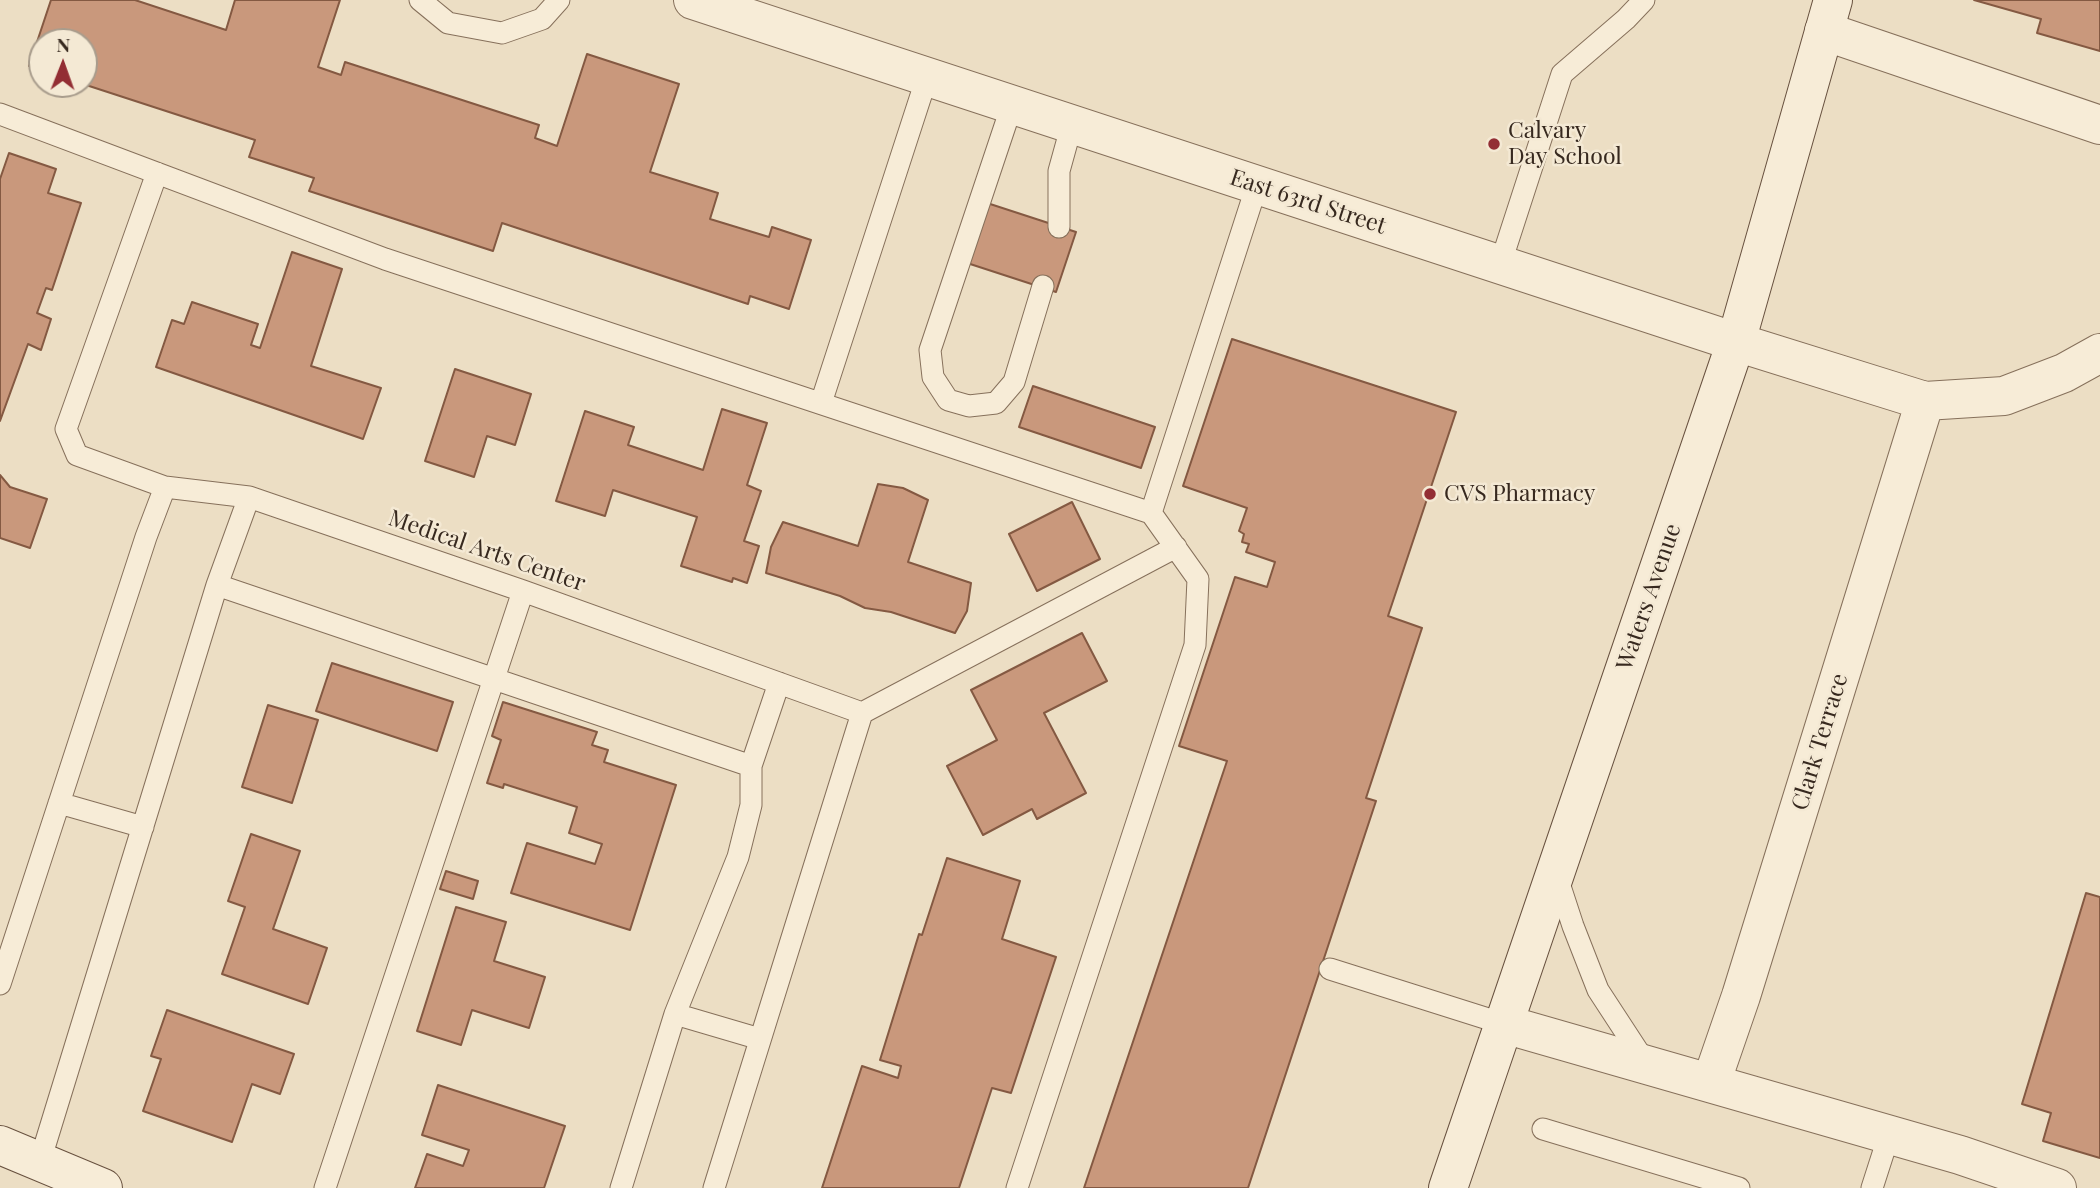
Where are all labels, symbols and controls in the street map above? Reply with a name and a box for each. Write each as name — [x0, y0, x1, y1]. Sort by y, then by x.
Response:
north arrow — [28, 28, 98, 98]
text: N — [56, 31, 70, 57]
place label: Calvary Day School — [1508, 117, 1622, 171]
marker: Calvary Day School — [1486, 136, 1502, 152]
street label: East 63rd Street — [1226, 164, 1390, 240]
place label: CVS Pharmacy — [1444, 480, 1595, 508]
marker: CVS Pharmacy — [1422, 486, 1438, 502]
street label: Medical Arts Center — [385, 504, 589, 598]
street label: Waters Avenue — [1611, 520, 1687, 674]
street label: Clark Terrace — [1786, 670, 1854, 814]

